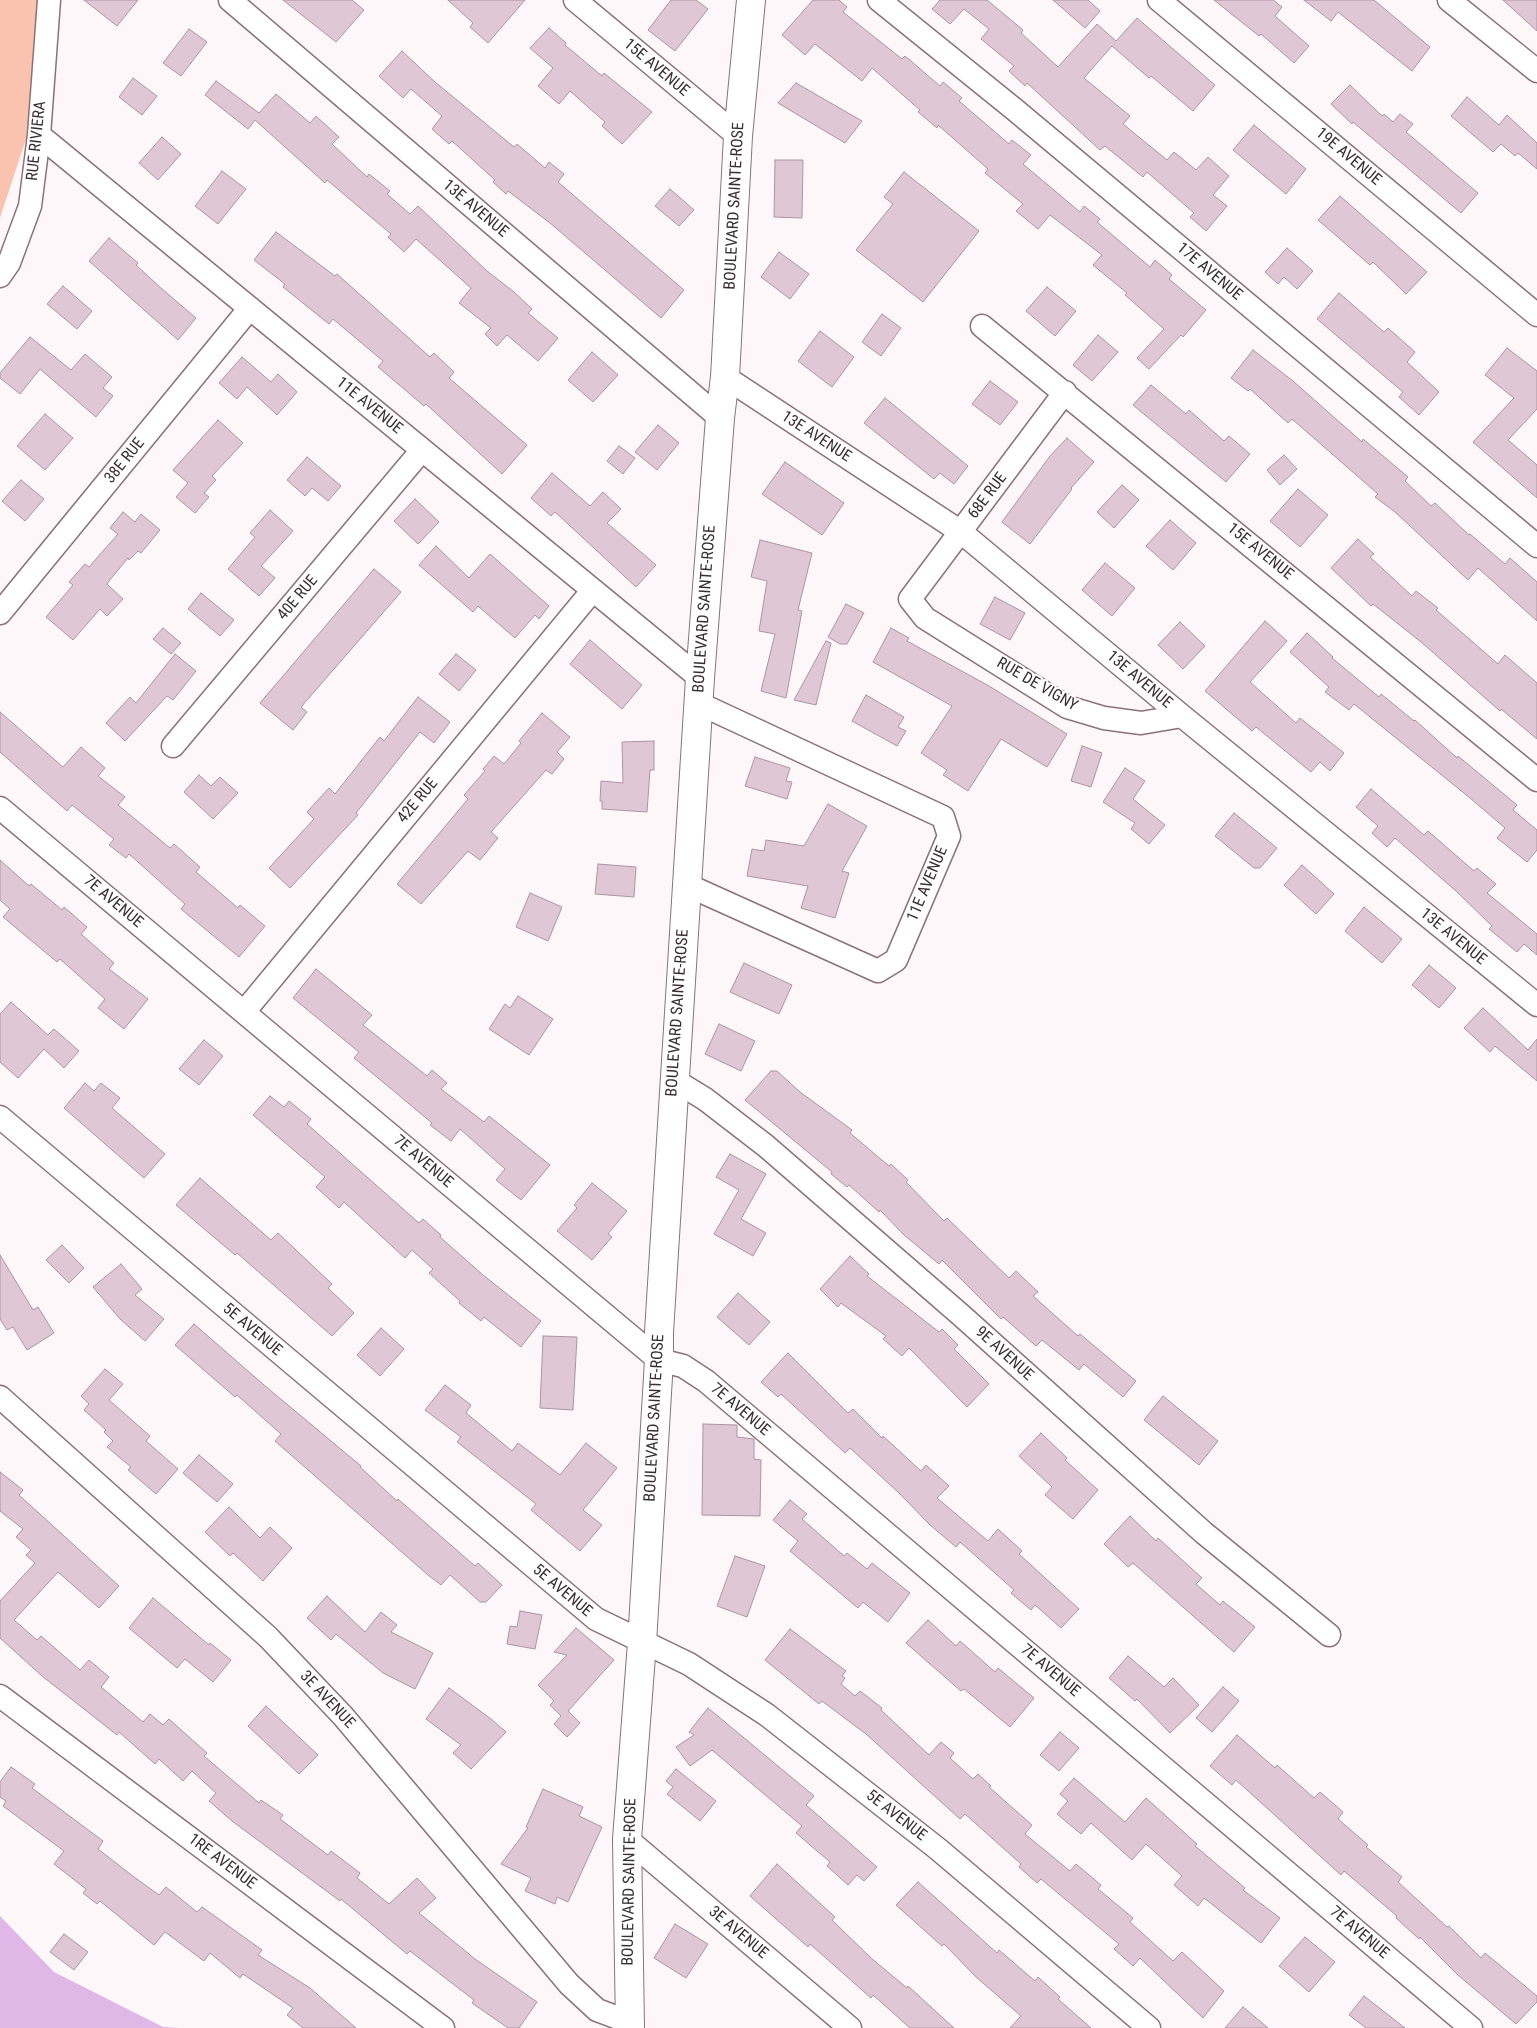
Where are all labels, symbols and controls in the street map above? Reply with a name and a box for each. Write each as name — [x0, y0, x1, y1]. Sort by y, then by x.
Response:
street label: 15E AVENUE — [619, 35, 693, 101]
street label: RUE RIVIERA — [23, 100, 51, 182]
street label: BOULEVARD SAINTE-ROSE — [721, 122, 749, 290]
street label: 19E AVENUE — [1311, 124, 1385, 190]
street label: 13E AVENUE — [438, 176, 512, 242]
street label: 17E AVENUE — [1172, 239, 1246, 305]
street label: 11E AVENUE — [332, 373, 406, 439]
street label: 13E AVENUE — [777, 407, 855, 467]
street label: 38E RUE — [101, 434, 149, 488]
street label: 68E RUE — [964, 469, 1012, 523]
street label: 15E AVENUE — [1223, 519, 1297, 585]
street label: BOULEVARD SAINTE-ROSE — [690, 525, 720, 693]
street label: 40E RUE — [274, 572, 322, 624]
street label: 13E AVENUE — [1102, 647, 1176, 713]
street label: RUE DE VIGNY — [993, 654, 1081, 716]
street label: 42E RUE — [394, 775, 442, 827]
street label: 11E AVENUE — [904, 844, 952, 924]
street label: 7E AVENUE — [79, 872, 147, 932]
street label: 13E AVENUE — [1416, 904, 1490, 970]
street label: BOULEVARD SAINTE-ROSE — [663, 929, 693, 1097]
street label: 7E AVENUE — [389, 1132, 457, 1192]
street label: 5E AVENUE — [218, 1300, 286, 1360]
street label: 9E AVENUE — [971, 1323, 1037, 1385]
street label: BOULEVARD SAINTE-ROSE — [641, 1334, 669, 1502]
street label: 7E AVENUE — [706, 1380, 774, 1440]
street label: 5E AVENUE — [528, 1561, 596, 1621]
street label: 7E AVENUE — [1016, 1641, 1084, 1701]
street label: 3E AVENUE — [295, 1667, 359, 1733]
street label: 5E AVENUE — [862, 1786, 930, 1846]
street label: BOULEVARD SAINTE-ROSE — [619, 1798, 641, 1966]
street label: 1RE AVENUE — [184, 1830, 260, 1894]
street label: 3E AVENUE — [704, 1903, 772, 1963]
street label: 7E AVENUE — [1325, 1903, 1393, 1963]

